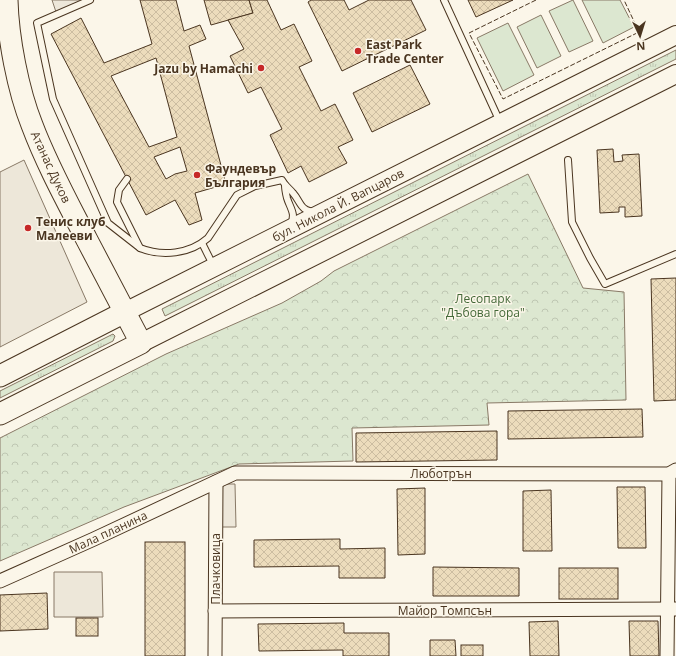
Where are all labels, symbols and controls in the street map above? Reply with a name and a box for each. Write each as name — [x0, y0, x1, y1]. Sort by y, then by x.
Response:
north arrow — [620, 16, 660, 56]
place label: East Park Trade Center — [366, 36, 444, 67]
text: N — [636, 39, 646, 54]
marker: East Park Trade Center — [353, 46, 363, 56]
place label: Jazu by Hamachi — [153, 60, 253, 77]
marker: Jazu by Hamachi — [256, 63, 266, 73]
street label: Атанас Дуков — [27, 128, 75, 206]
place label: Фаундевър България — [205, 160, 276, 191]
street label: бул. Никола Й. Вапцаров — [269, 164, 407, 246]
marker: Фаундевър България — [192, 170, 202, 180]
place label: Тенис клуб Малееви — [36, 213, 105, 244]
marker: Тенис клуб Малееви — [23, 223, 33, 233]
park label: Лесопарк "Дъбова гора" — [441, 290, 525, 321]
street label: Люботрън — [410, 465, 472, 482]
street label: Мала планина — [66, 506, 150, 558]
street label: Плачковица — [207, 533, 224, 605]
street label: Майор Томпсън — [398, 602, 492, 619]

